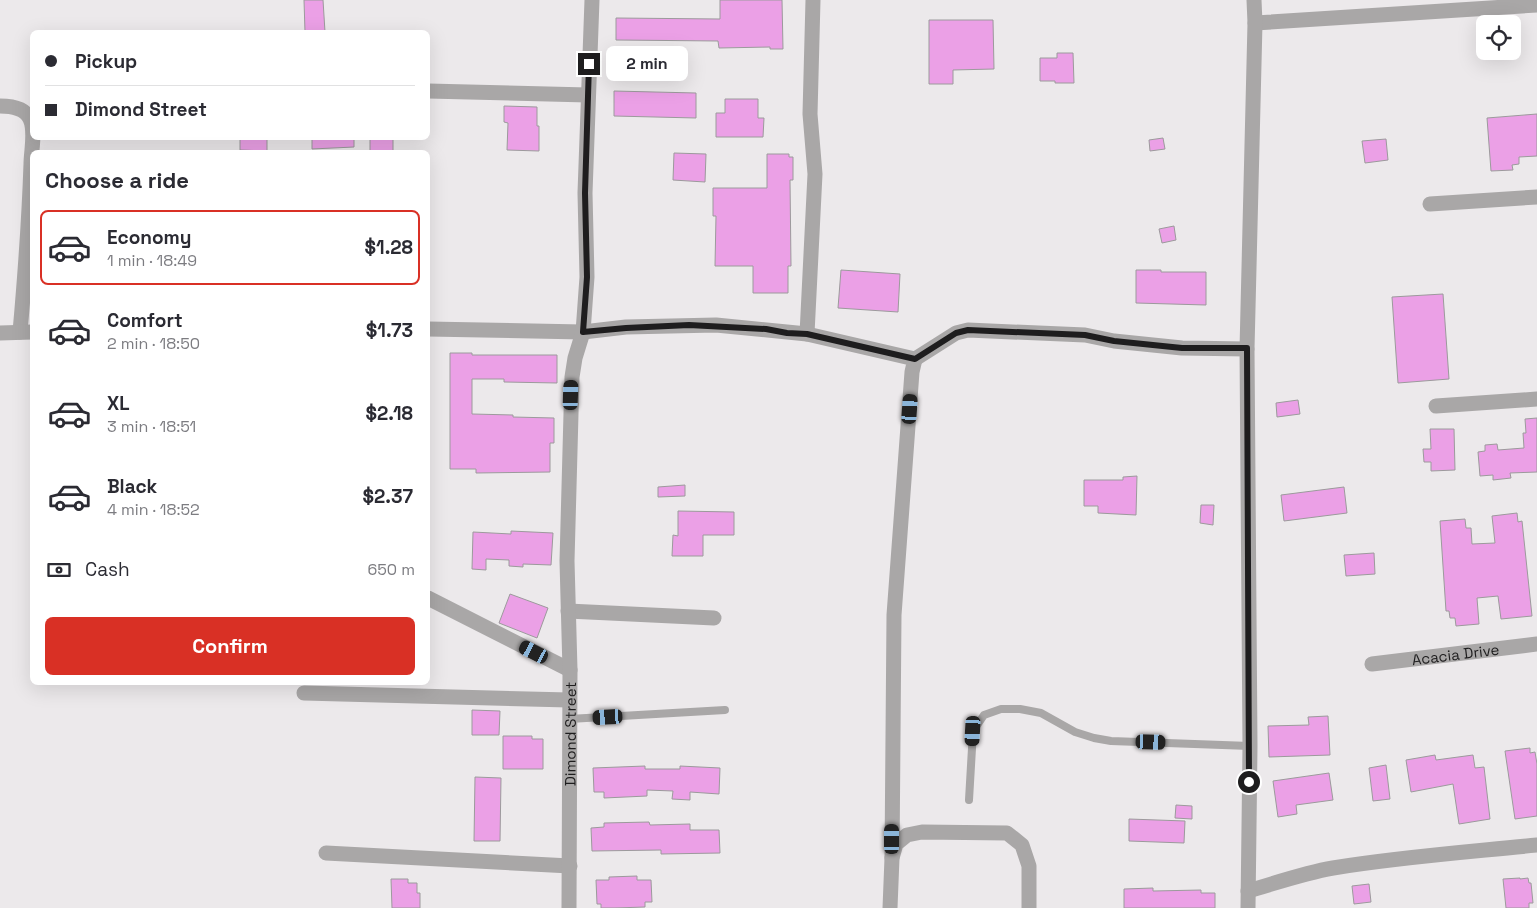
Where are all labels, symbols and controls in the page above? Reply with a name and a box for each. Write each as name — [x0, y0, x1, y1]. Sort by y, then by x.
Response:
map controls — [1476, 15, 1521, 60]
button: locate — [1476, 15, 1521, 60]
callout: 2 min — [606, 46, 689, 82]
text: Pickup — [75, 49, 137, 74]
route end — [578, 53, 600, 75]
text: 2 min — [626, 53, 668, 74]
text: Dimond Street — [75, 97, 207, 122]
text: Choose a ride — [45, 166, 189, 194]
icon: car — [47, 225, 92, 270]
text: Economy — [107, 225, 191, 250]
text: $1.28 — [365, 235, 413, 260]
text: 1 min · 18:49 — [107, 250, 197, 271]
icon: car — [47, 308, 92, 353]
text: Comfort — [107, 308, 183, 333]
text: $1.73 — [366, 318, 413, 343]
text: 2 min · 18:50 — [107, 333, 200, 354]
car — [562, 380, 579, 410]
icon: car — [47, 391, 92, 436]
text: XL — [107, 391, 130, 416]
car — [901, 394, 918, 424]
text: $2.18 — [366, 401, 413, 426]
text: 3 min · 18:51 — [107, 416, 196, 437]
icon: car — [47, 474, 92, 519]
text: Black — [107, 474, 157, 499]
text: $2.37 — [362, 484, 413, 509]
text: 4 min · 18:52 — [107, 499, 200, 520]
icon: cash — [45, 556, 73, 584]
text: Cash — [85, 557, 130, 582]
text: 650 m — [367, 559, 415, 580]
button: Confirm — [45, 617, 415, 675]
car — [517, 639, 550, 665]
street label: Acacia Drive — [1411, 639, 1500, 669]
street label: Dimond Street — [560, 682, 579, 786]
car — [592, 709, 623, 725]
car — [964, 716, 981, 746]
car — [1135, 734, 1166, 750]
route start — [1238, 771, 1260, 793]
car — [884, 824, 899, 854]

